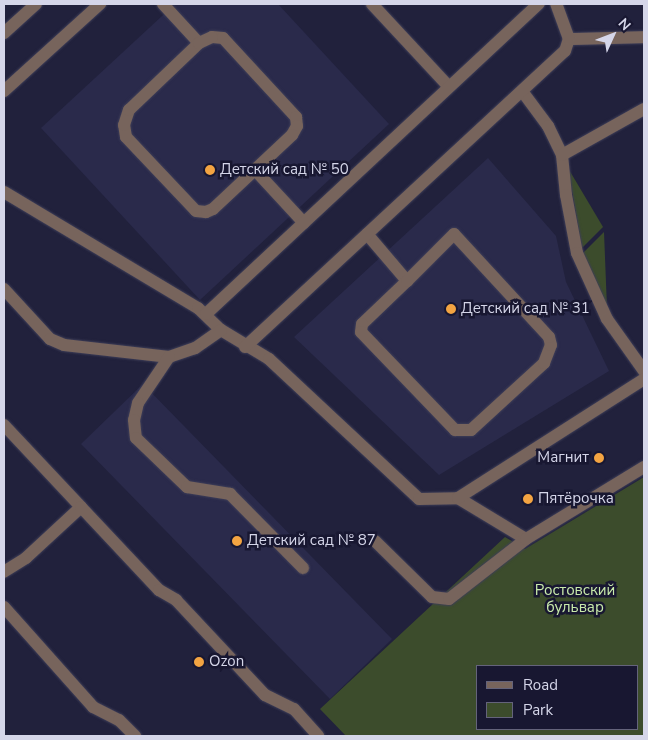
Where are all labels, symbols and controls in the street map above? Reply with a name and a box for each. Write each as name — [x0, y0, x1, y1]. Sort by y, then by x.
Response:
north arrow — [588, 10, 638, 60]
text: N — [614, 14, 635, 35]
place label: Детский сад № 50 — [220, 161, 349, 179]
marker: Детский сад № 50 — [204, 164, 216, 176]
place label: Детский сад № 31 — [461, 300, 590, 318]
marker: Детский сад № 31 — [445, 303, 457, 315]
place label: Магнит — [537, 449, 589, 467]
marker: Магнит — [593, 452, 605, 464]
place label: Пятёрочка — [538, 490, 614, 508]
marker: Пятёрочка — [522, 493, 534, 505]
place label: Детский сад № 87 — [247, 532, 376, 550]
marker: Детский сад № 87 — [231, 535, 243, 547]
park label: Ростовский бульвар — [535, 581, 615, 616]
place label: Ozon — [209, 653, 244, 671]
marker: Ozon — [193, 656, 205, 668]
legend — [476, 665, 638, 730]
text: Road — [523, 675, 558, 695]
text: Park — [523, 700, 553, 720]

